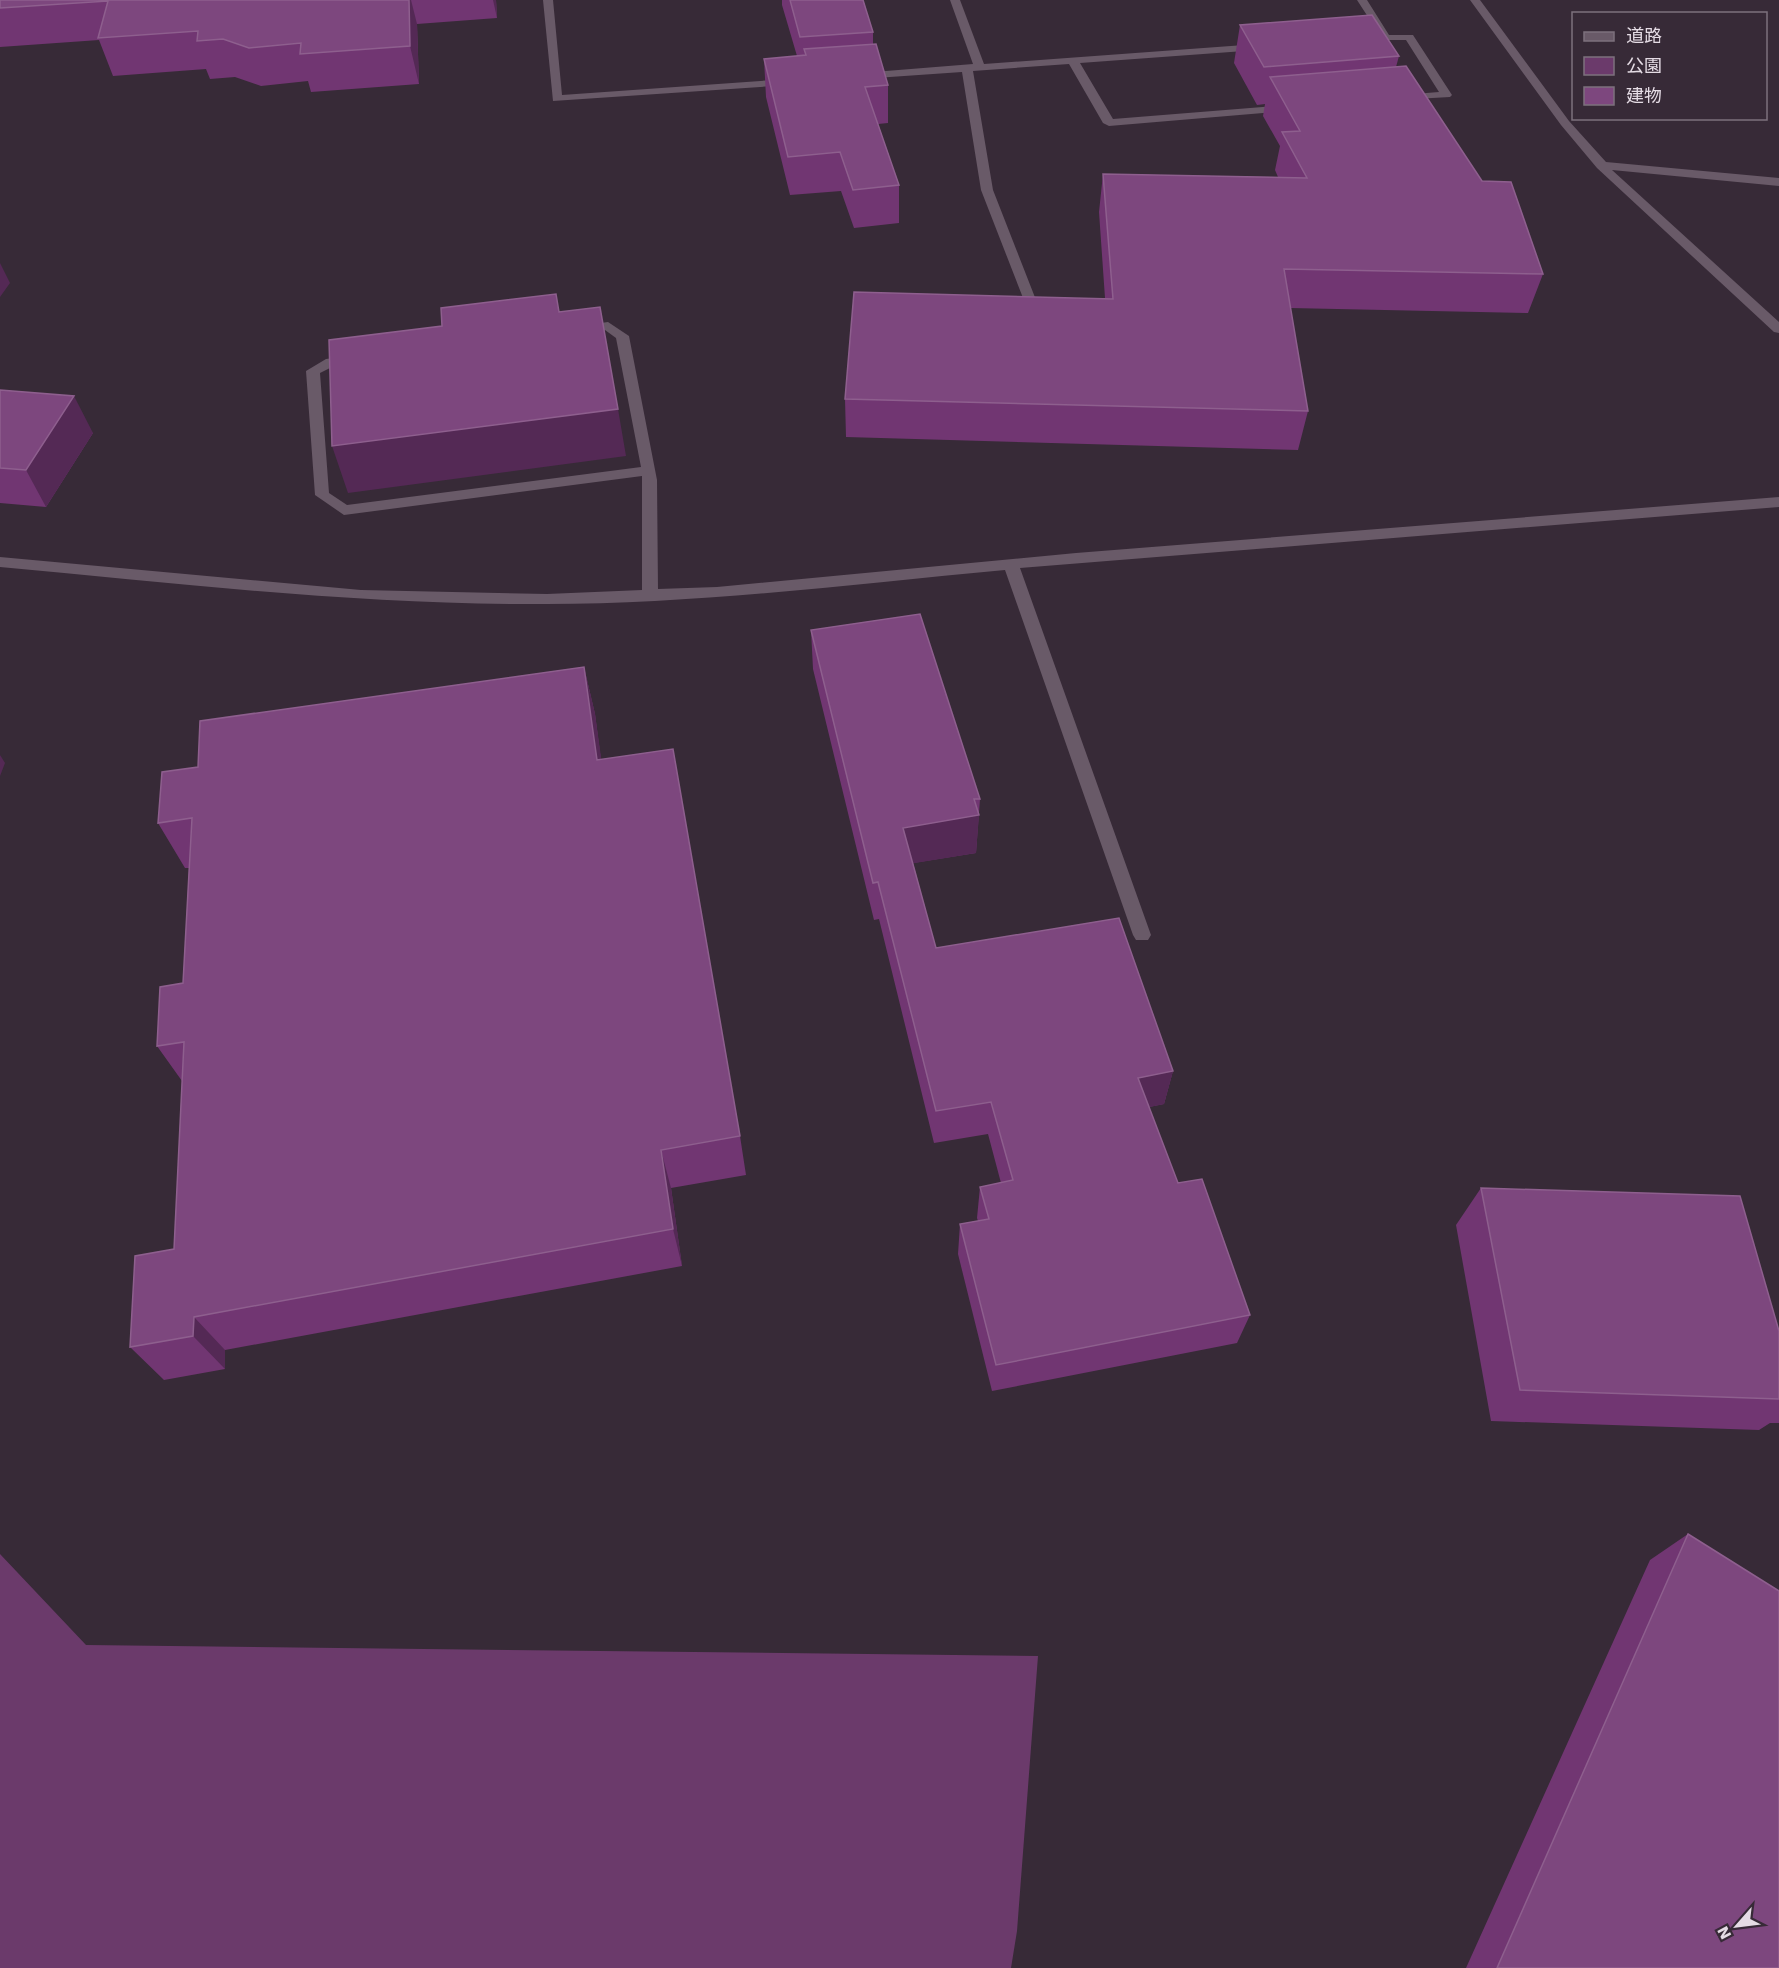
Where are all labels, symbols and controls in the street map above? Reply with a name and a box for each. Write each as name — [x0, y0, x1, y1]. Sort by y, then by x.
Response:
legend — [1572, 12, 1767, 120]
text: 道路 — [1626, 25, 1662, 46]
text: 公園 — [1626, 55, 1662, 76]
text: 建物 — [1626, 85, 1662, 106]
north arrow — [1707, 1896, 1767, 1956]
text: N — [1713, 1923, 1735, 1943]

